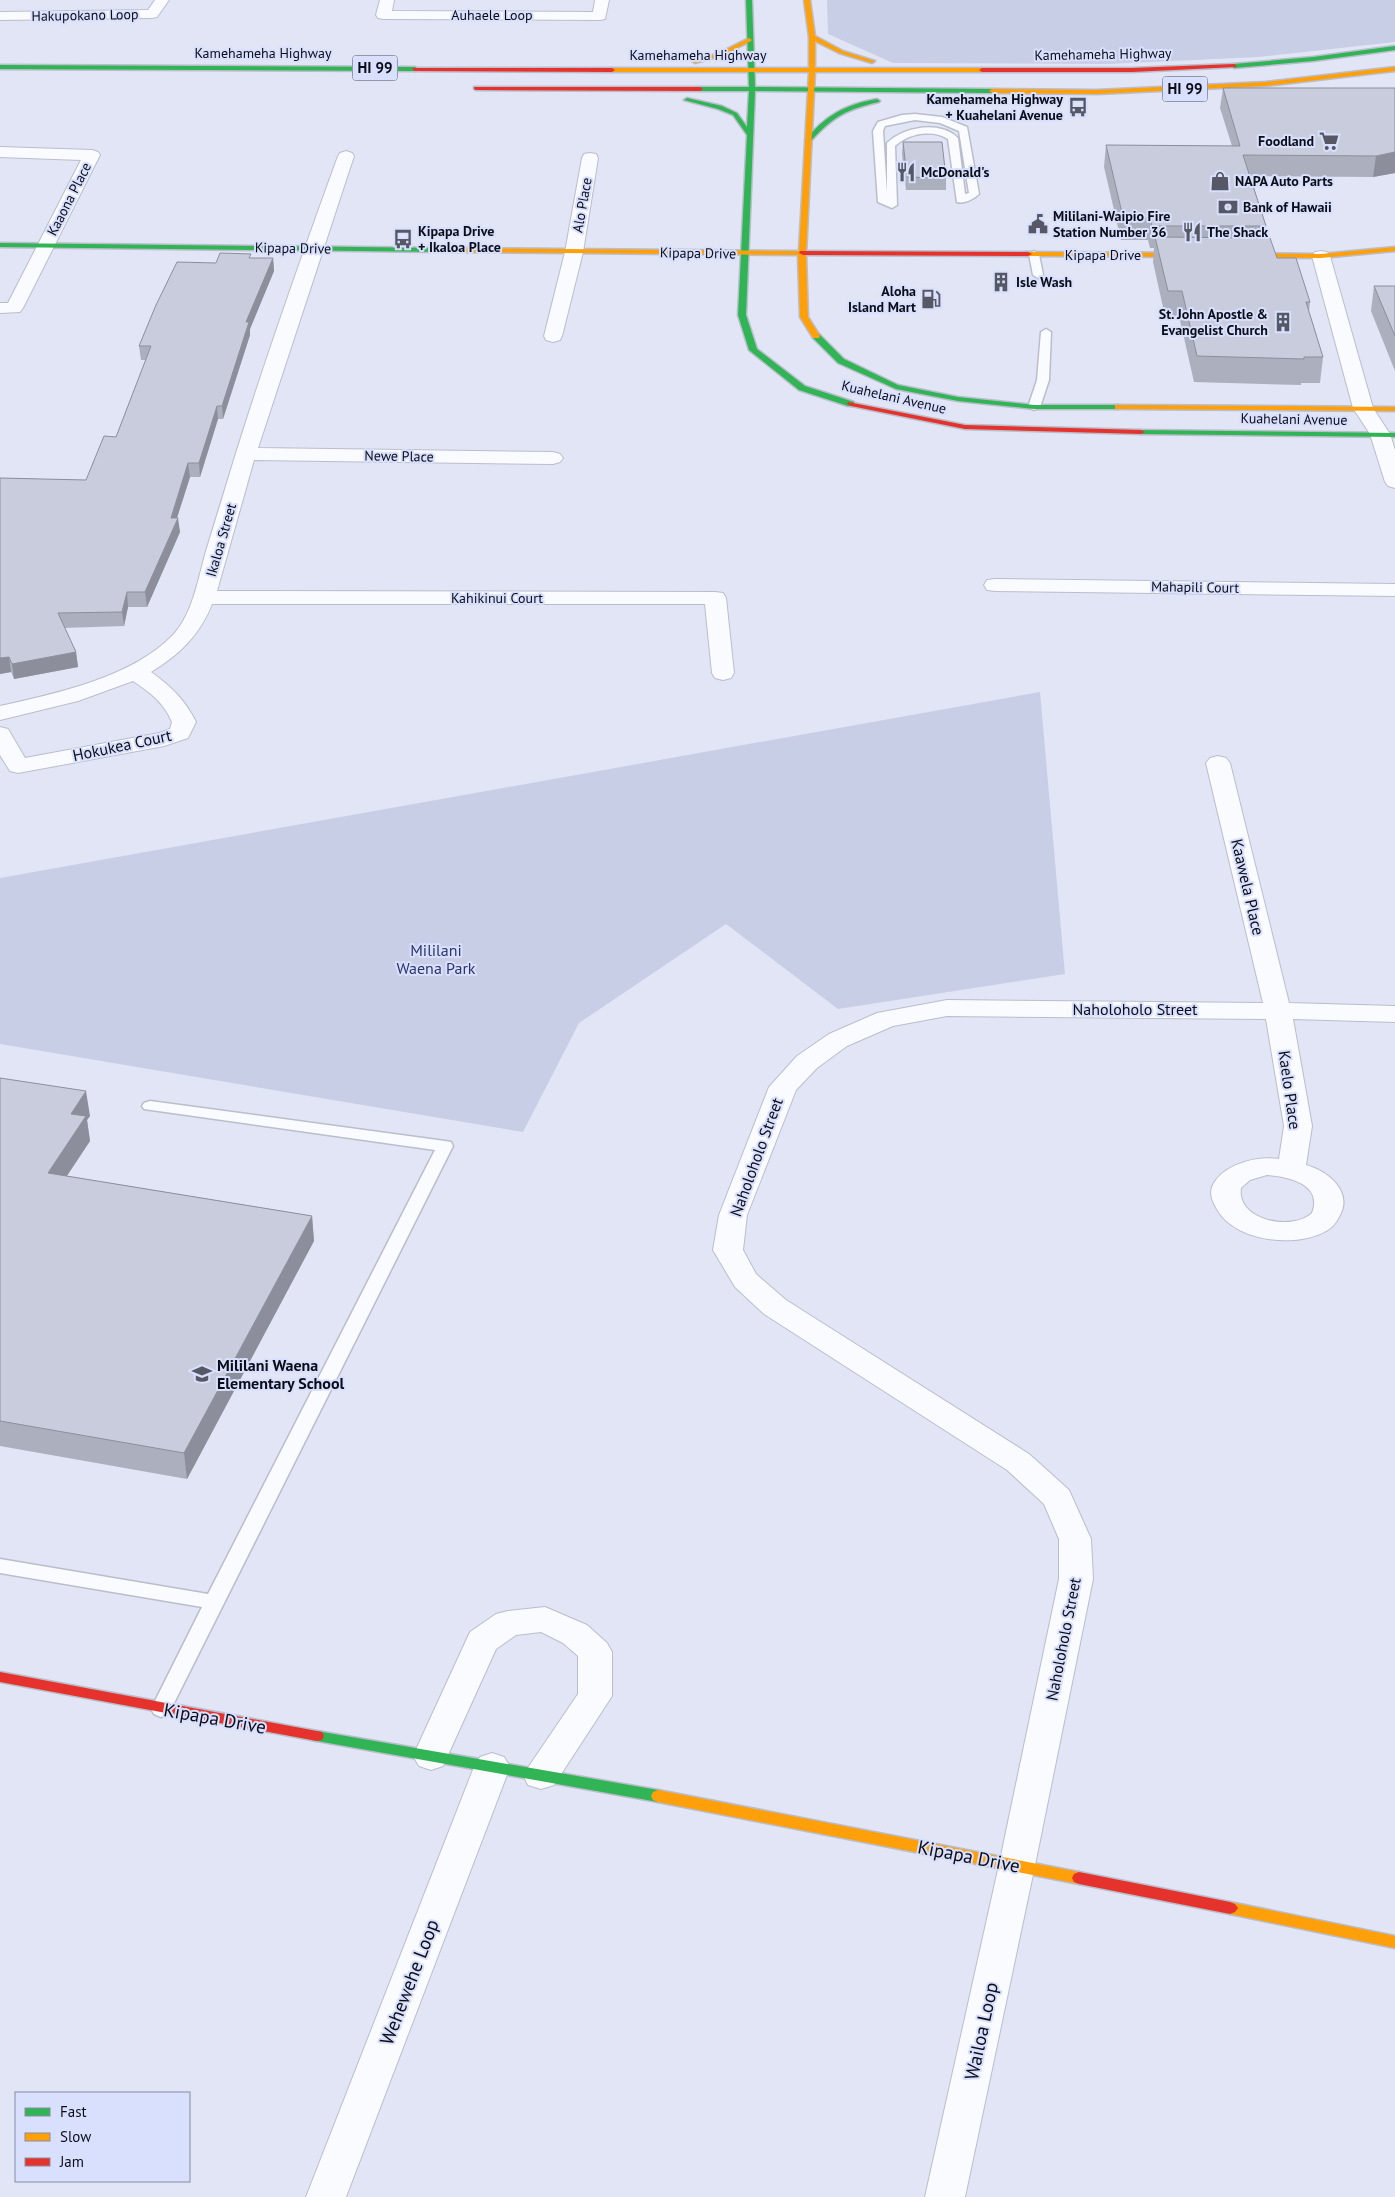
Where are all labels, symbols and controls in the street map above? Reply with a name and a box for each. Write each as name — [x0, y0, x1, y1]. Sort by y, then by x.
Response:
street label: Hakupokano Loop — [31, 5, 139, 25]
street label: Auhaele Loop — [451, 6, 533, 24]
street label: Kamehameha Highway — [194, 44, 332, 62]
street label: Kamehameha Highway — [1034, 44, 1172, 64]
street label: Kamehameha Highway — [629, 46, 767, 64]
road number: HI 99 — [352, 56, 398, 80]
road number: HI 99 — [1162, 76, 1208, 102]
place label: Kamehameha Highway + Kuahelani Avenue — [926, 90, 1063, 124]
bus stop icon: Kamehameha Highway + Kuahelani Avenue — [1067, 96, 1089, 118]
supermarket icon: Foodland — [1318, 130, 1340, 152]
place label: Foodland — [1258, 132, 1314, 150]
street label: Kaaona Place — [43, 159, 95, 239]
restaurant icon: McDonald's — [895, 161, 917, 183]
place label: McDonald's — [921, 163, 990, 181]
shop icon: NAPA Auto Parts — [1209, 170, 1231, 192]
place label: NAPA Auto Parts — [1235, 172, 1333, 190]
street label: Alo Place — [568, 176, 596, 234]
bank icon: Bank of Hawaii — [1217, 196, 1239, 218]
place label: Bank of Hawaii — [1243, 198, 1332, 216]
place label: Mililani-Waipio Fire Station Number 36 — [1053, 207, 1170, 241]
public building icon: Mililani-Waipio Fire Station Number 36 — [1027, 213, 1049, 235]
restaurant icon: The Shack — [1181, 221, 1203, 243]
place label: Kipapa Drive + Ikaloa Place — [418, 222, 501, 256]
place label: The Shack — [1207, 223, 1268, 241]
bus stop icon: Kipapa Drive + Ikaloa Place — [392, 228, 414, 250]
street label: Kipapa Drive — [255, 238, 331, 258]
street label: Kipapa Drive — [660, 243, 736, 263]
street label: Kipapa Drive — [1065, 246, 1141, 264]
building icon: Isle Wash — [990, 271, 1012, 293]
place label: Isle Wash — [1016, 273, 1072, 291]
place label: Aloha Island Mart — [848, 282, 916, 316]
fuel station icon: Aloha Island Mart — [920, 288, 942, 310]
place label: St. John Apostle & Evangelist Church — [1159, 305, 1268, 339]
building icon: St. John Apostle & Evangelist Church — [1272, 311, 1294, 333]
street label: Kuahelani Avenue — [840, 376, 948, 418]
street label: Kuahelani Avenue — [1240, 409, 1348, 429]
street label: Newe Place — [364, 446, 434, 466]
street label: Ikaloa Street — [202, 501, 240, 579]
street label: Mahapili Court — [1151, 577, 1239, 597]
street label: Kahikinui Court — [451, 589, 543, 607]
street label: Hokukea Court — [71, 725, 174, 765]
street label: Kaawela Place — [1227, 837, 1269, 937]
park label: Mililani Waena Park — [396, 940, 476, 978]
street label: Naholoholo Street — [1073, 999, 1198, 1019]
street label: Kaelo Place — [1275, 1049, 1305, 1131]
street label: Naholoholo Street — [725, 1094, 787, 1219]
place label: Mililani Waena Elementary School — [217, 1355, 344, 1393]
school or university icon: Mililani Waena Elementary School — [191, 1363, 213, 1385]
street label: Naholoholo Street — [1041, 1575, 1085, 1702]
street label: Kipapa Drive — [162, 1697, 268, 1739]
street label: Kipapa Drive — [916, 1834, 1022, 1878]
street label: Wehewehe Loop — [374, 1916, 444, 2048]
street label: Wailoa Loop — [959, 1980, 1003, 2082]
legend — [15, 2092, 190, 2182]
text: Fast — [60, 2102, 87, 2121]
text: Slow — [60, 2127, 91, 2146]
text: Jam — [59, 2152, 84, 2171]

